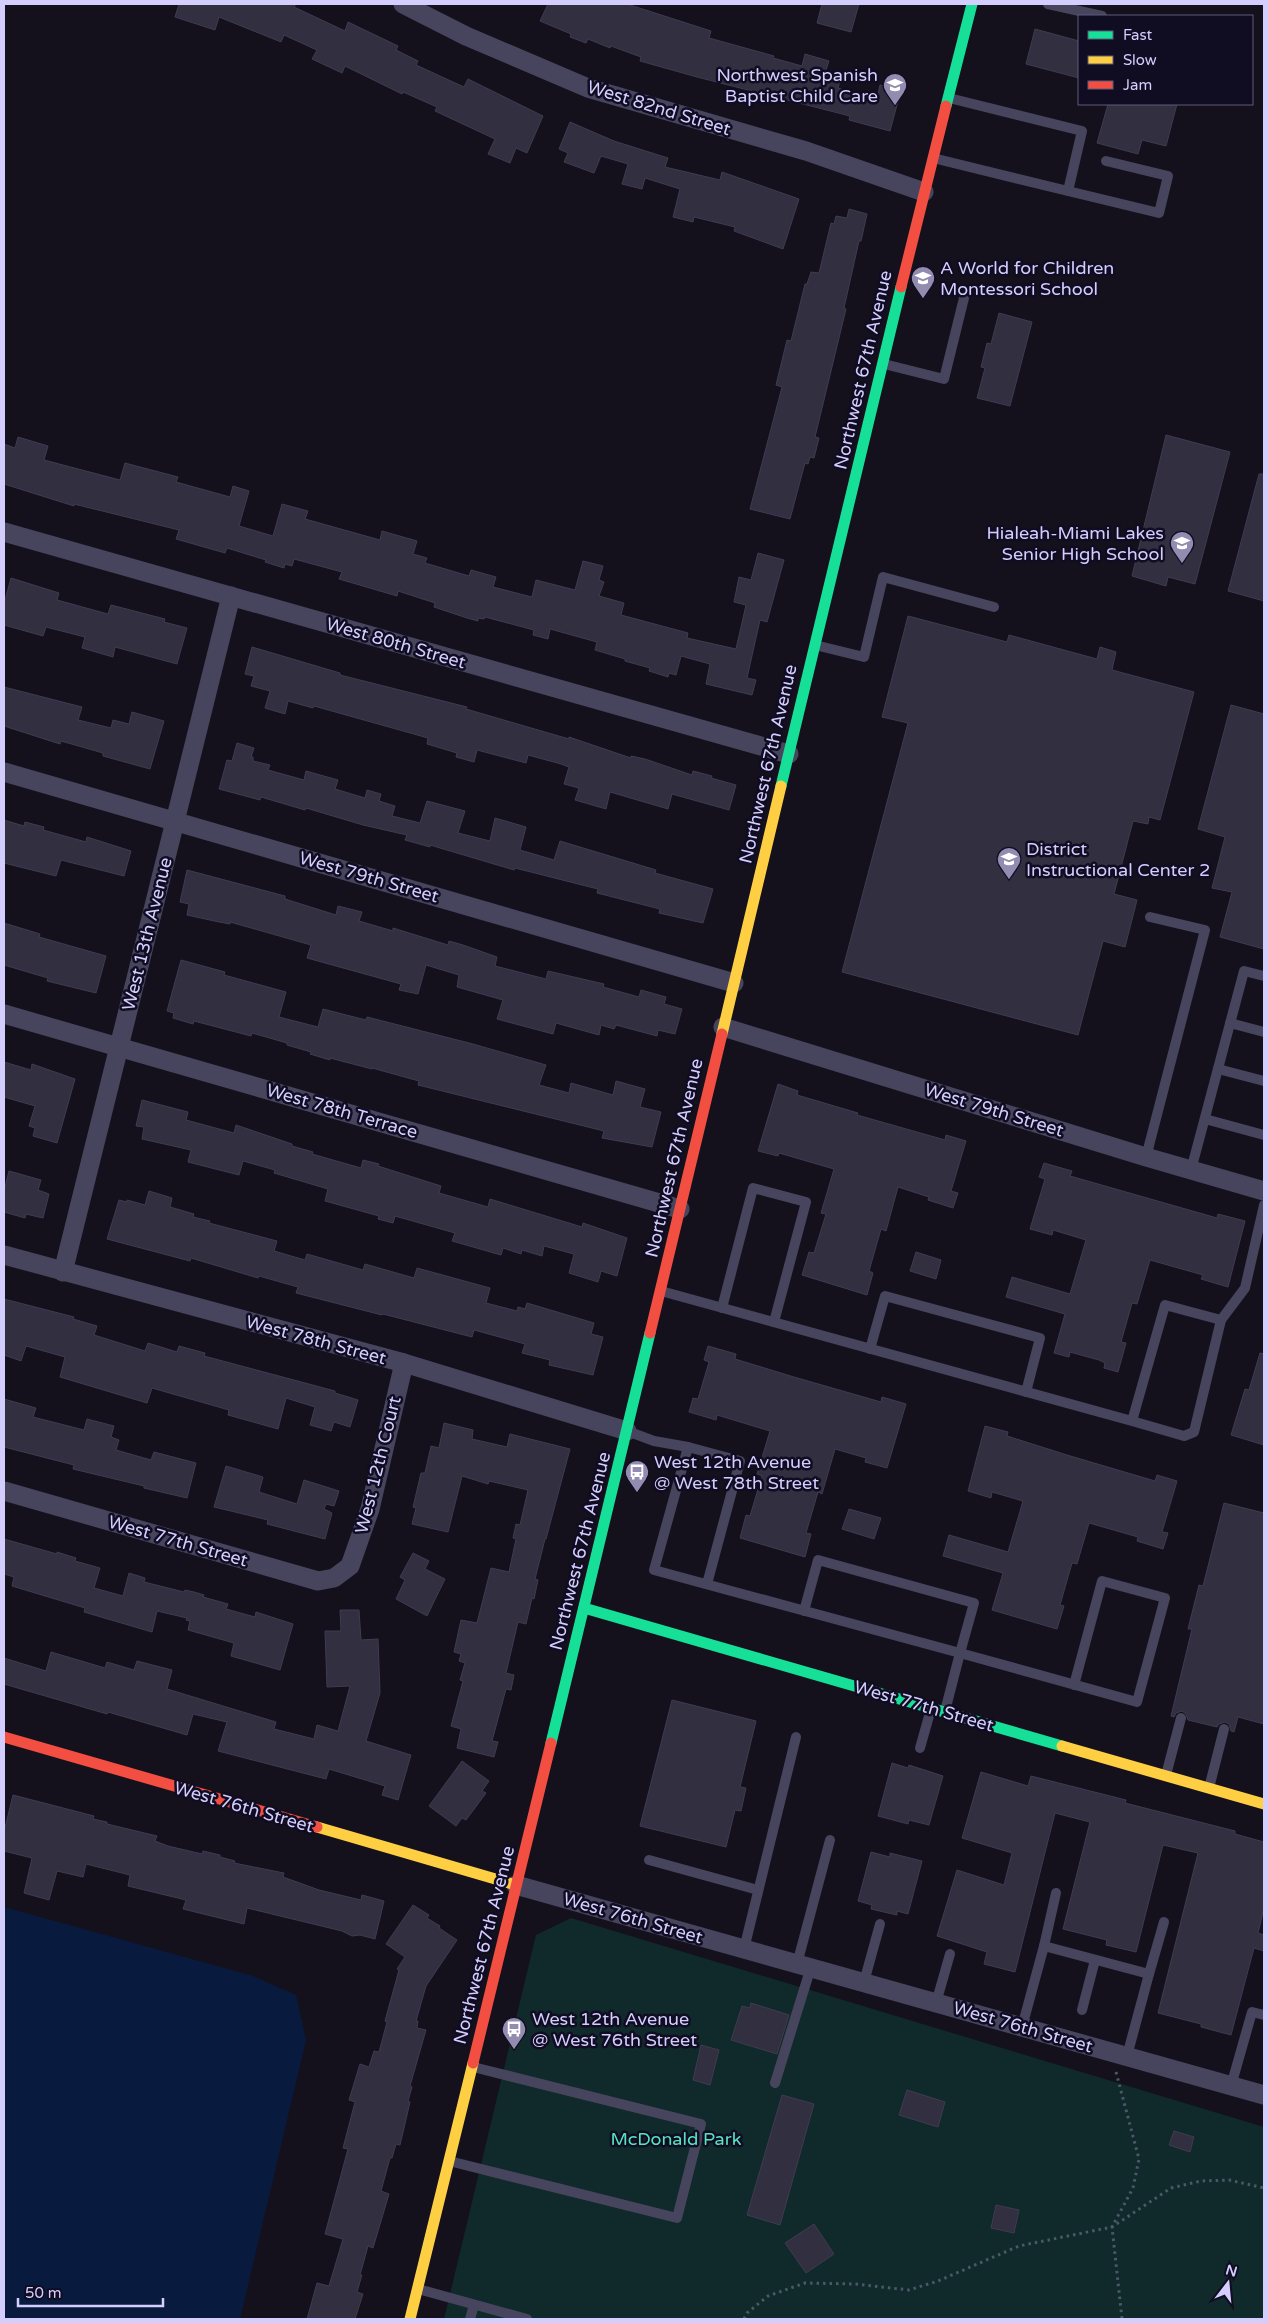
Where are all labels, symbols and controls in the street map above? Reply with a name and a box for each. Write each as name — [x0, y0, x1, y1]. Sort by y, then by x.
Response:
legend — [1078, 15, 1253, 105]
text: Fast — [1123, 26, 1153, 44]
text: Slow — [1123, 51, 1157, 69]
place label: Northwest Spanish Baptist Child Care — [716, 64, 878, 107]
school or university icon: Northwest Spanish Baptist Child Care — [882, 72, 908, 106]
street label: West 82nd Street — [585, 76, 733, 140]
text: Jam — [1123, 76, 1152, 94]
place label: A World for Children Montessori School — [940, 257, 1114, 300]
school or university icon: A World for Children Montessori School — [910, 265, 936, 299]
street label: Northwest 67th Avenue — [829, 268, 897, 472]
place label: Hialeah-Miami Lakes Senior High School — [986, 522, 1164, 565]
school or university icon: Hialeah-Miami Lakes Senior High School — [1169, 530, 1195, 564]
street label: West 80th Street — [324, 613, 468, 673]
street label: Northwest 67th Avenue — [734, 662, 802, 866]
place label: District Instructional Center 2 — [1026, 838, 1210, 881]
school or university icon: District Instructional Center 2 — [996, 846, 1022, 880]
street label: West 79th Street — [297, 847, 441, 907]
street label: West 13th Avenue — [117, 855, 177, 1013]
street label: Northwest 67th Avenue — [640, 1056, 708, 1260]
street label: West 79th Street — [922, 1078, 1066, 1142]
street label: West 78th Terrace — [264, 1079, 420, 1143]
street label: West 78th Street — [243, 1311, 389, 1369]
street label: West 12th Court — [350, 1394, 406, 1536]
street label: Northwest 67th Avenue — [545, 1450, 615, 1652]
place label: West 12th Avenue @ West 78th Street — [654, 1451, 819, 1494]
bus stop icon: West 12th Avenue @ West 78th Street — [624, 1459, 650, 1493]
street label: West 77th Street — [106, 1511, 250, 1571]
street label: West 77th Street — [852, 1676, 996, 1736]
street label: West 76th Street — [172, 1777, 316, 1837]
street label: Northwest 67th Avenue — [449, 1844, 519, 2046]
street label: West 76th Street — [561, 1888, 705, 1948]
street label: West 76th Street — [951, 1997, 1095, 2057]
place label: West 12th Avenue @ West 76th Street — [532, 2008, 697, 2051]
bus stop icon: West 12th Avenue @ West 76th Street — [501, 2016, 527, 2050]
park label: McDonald Park — [611, 2128, 742, 2150]
north arrow — [1203, 2258, 1253, 2308]
text: N — [1224, 2261, 1239, 2281]
scale bar — [18, 2276, 162, 2308]
text: 50 m — [25, 2284, 62, 2302]

